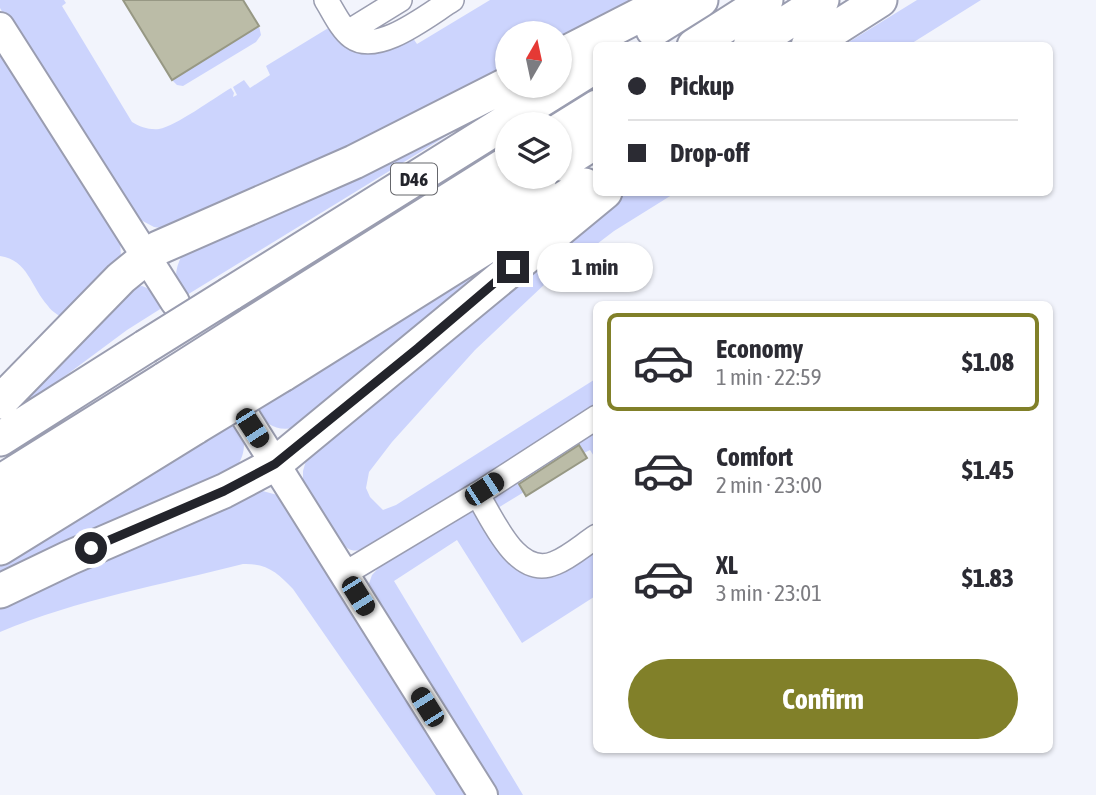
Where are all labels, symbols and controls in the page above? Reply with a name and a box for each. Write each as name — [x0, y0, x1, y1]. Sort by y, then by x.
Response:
north arrow — [495, 21, 572, 98]
map controls — [495, 21, 572, 189]
text: Pickup — [670, 71, 734, 101]
button: layers — [495, 112, 572, 189]
text: Drop-off — [670, 138, 750, 168]
road number: D46 — [391, 164, 437, 195]
callout: 1 min — [538, 243, 653, 292]
route end — [497, 251, 529, 283]
text: 1 min — [572, 254, 618, 280]
icon: car — [632, 331, 695, 394]
text: Economy — [716, 334, 803, 364]
text: $1.08 — [962, 347, 1014, 377]
text: 1 min · 22:59 — [716, 364, 822, 390]
car — [232, 405, 273, 451]
icon: car — [632, 439, 695, 502]
text: Comfort — [716, 442, 793, 472]
text: $1.45 — [962, 455, 1014, 485]
car — [461, 469, 508, 509]
text: 2 min · 23:00 — [716, 472, 822, 498]
route start — [75, 532, 107, 564]
icon: car — [632, 547, 695, 610]
text: XL — [716, 550, 738, 580]
text: $1.83 — [962, 563, 1014, 593]
car — [338, 573, 379, 619]
text: 3 min · 23:01 — [716, 580, 822, 606]
button: Confirm — [628, 659, 1018, 739]
car — [407, 684, 448, 730]

